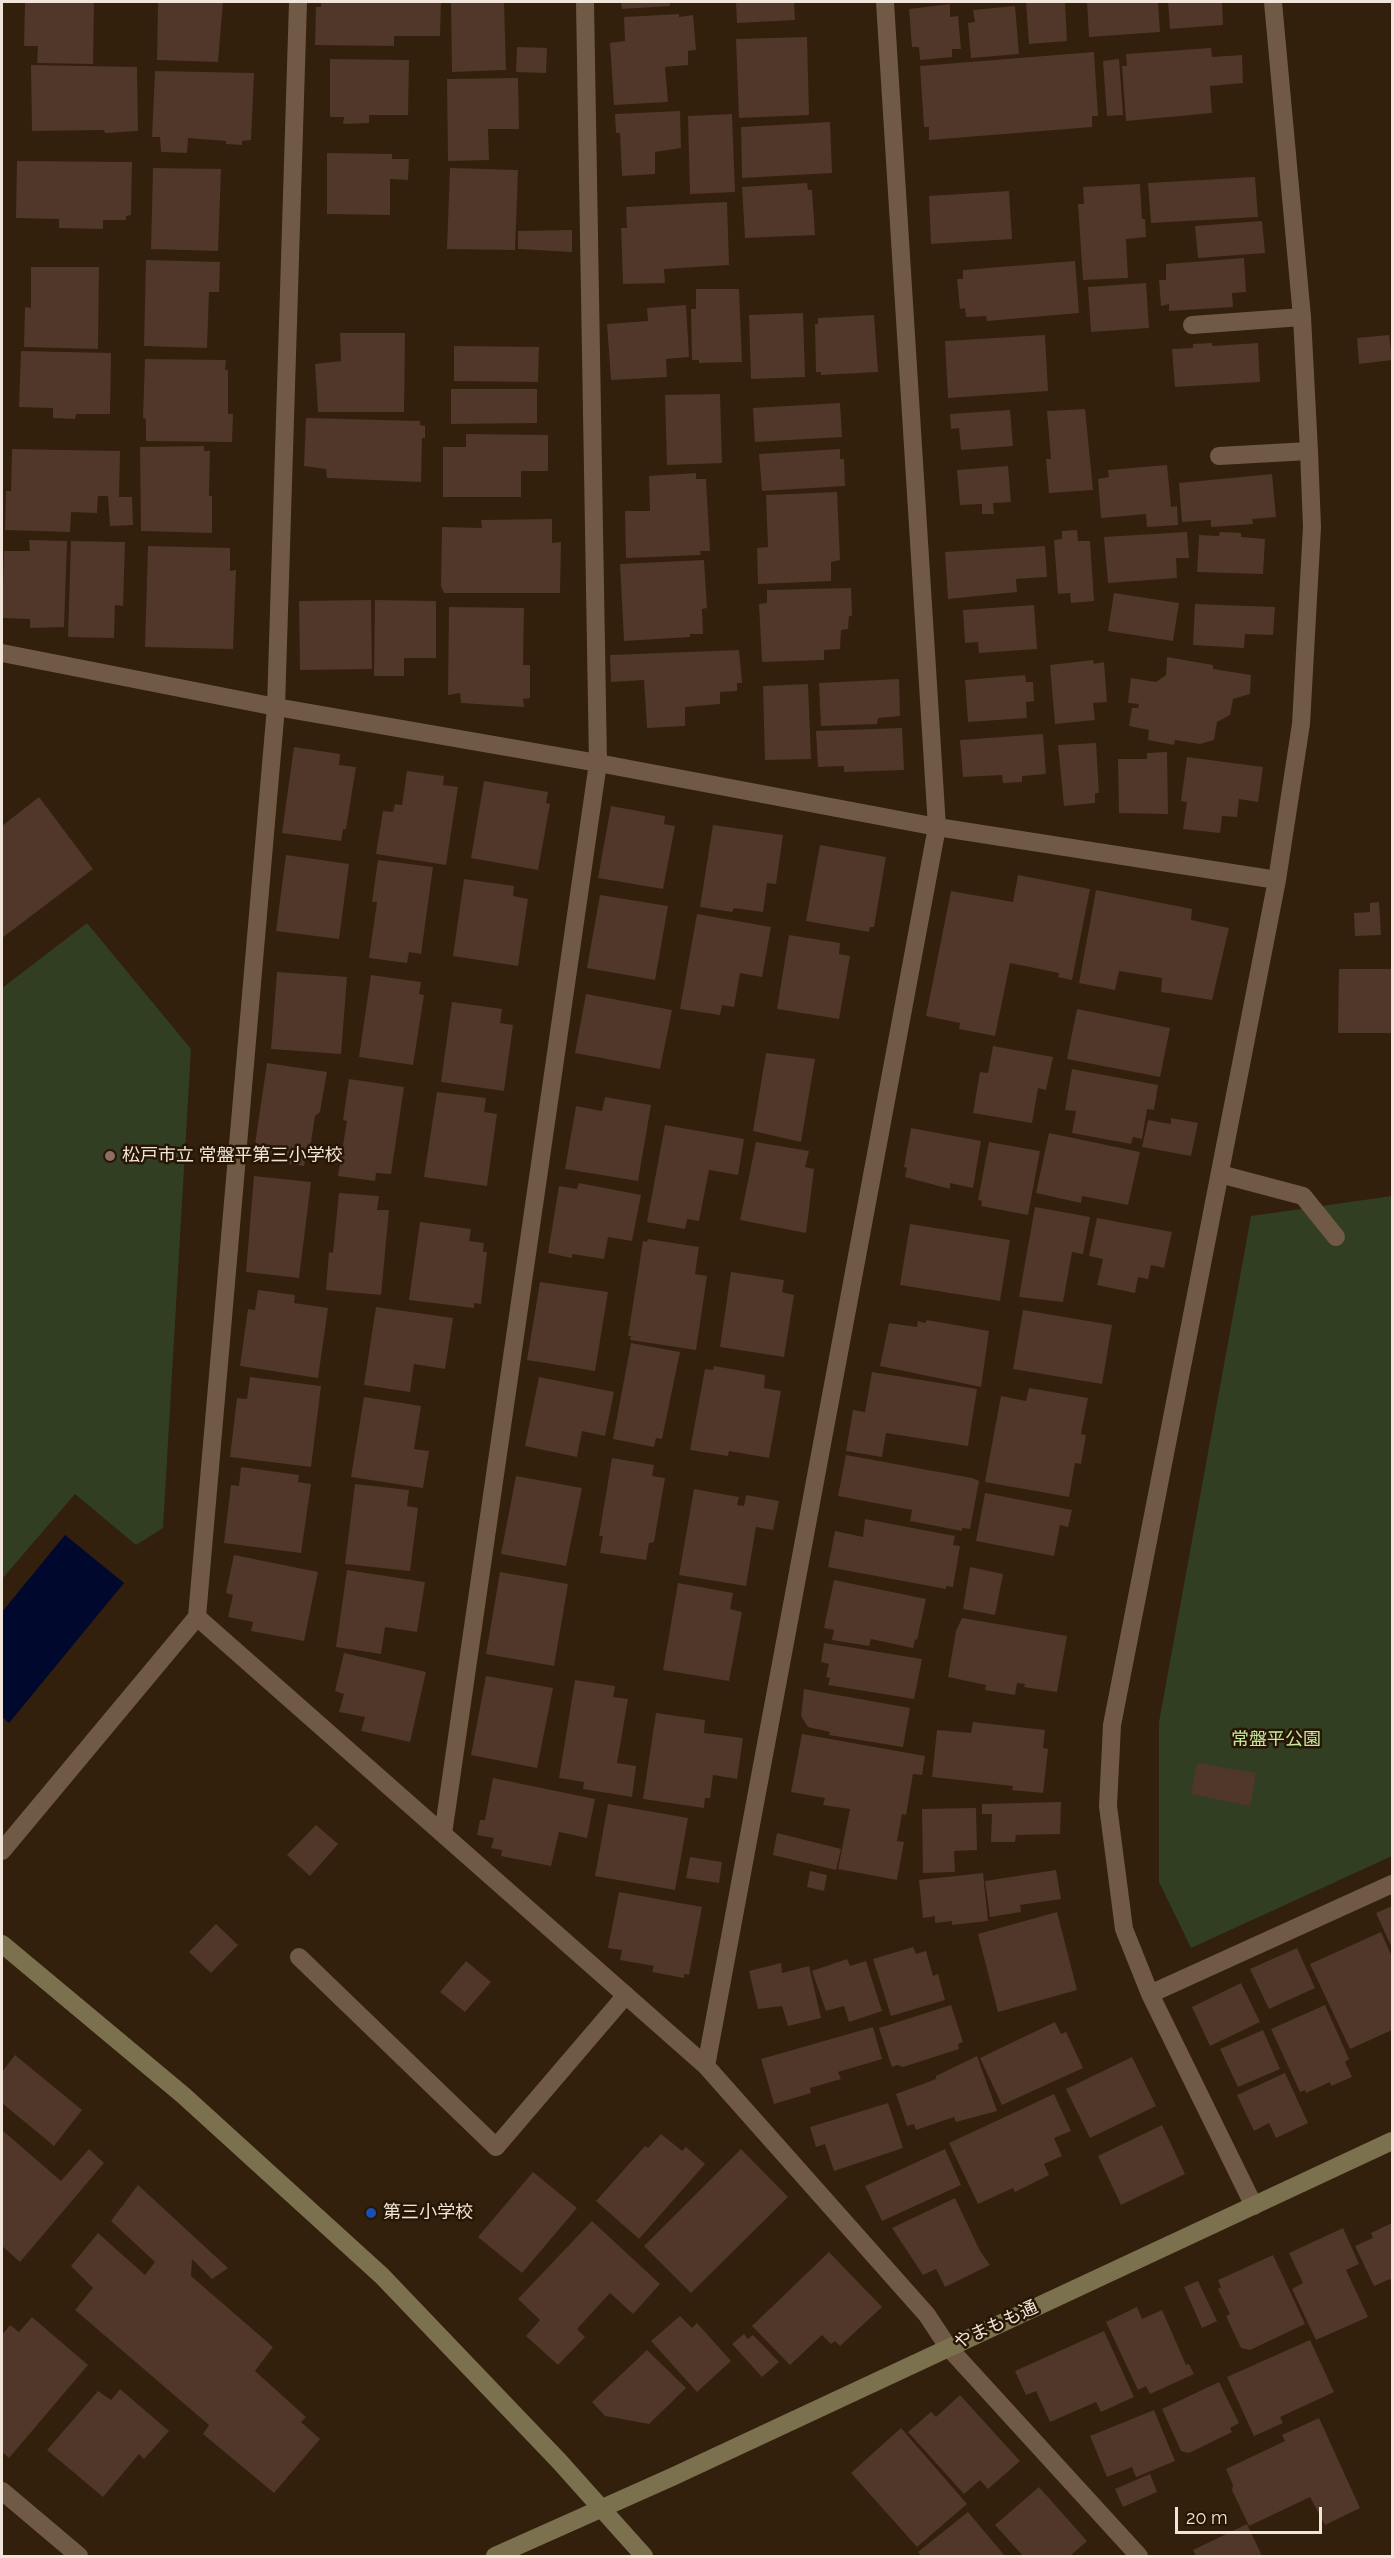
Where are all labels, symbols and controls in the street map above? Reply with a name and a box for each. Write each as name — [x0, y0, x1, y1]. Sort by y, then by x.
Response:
place label: 松戸市立 常盤平第三小学校 — [122, 1145, 343, 1167]
marker: 松戸市立 常盤平第三小学校 — [103, 1149, 117, 1163]
park label: 常盤平公園 — [1231, 1729, 1321, 1751]
place label: 第三小学校 — [383, 2202, 473, 2224]
marker: 第三小学校 — [364, 2206, 378, 2220]
street label: やまもも通 — [951, 2296, 1041, 2354]
scale bar — [1178, 2495, 1325, 2533]
text: 20 m — [1186, 2507, 1228, 2528]

